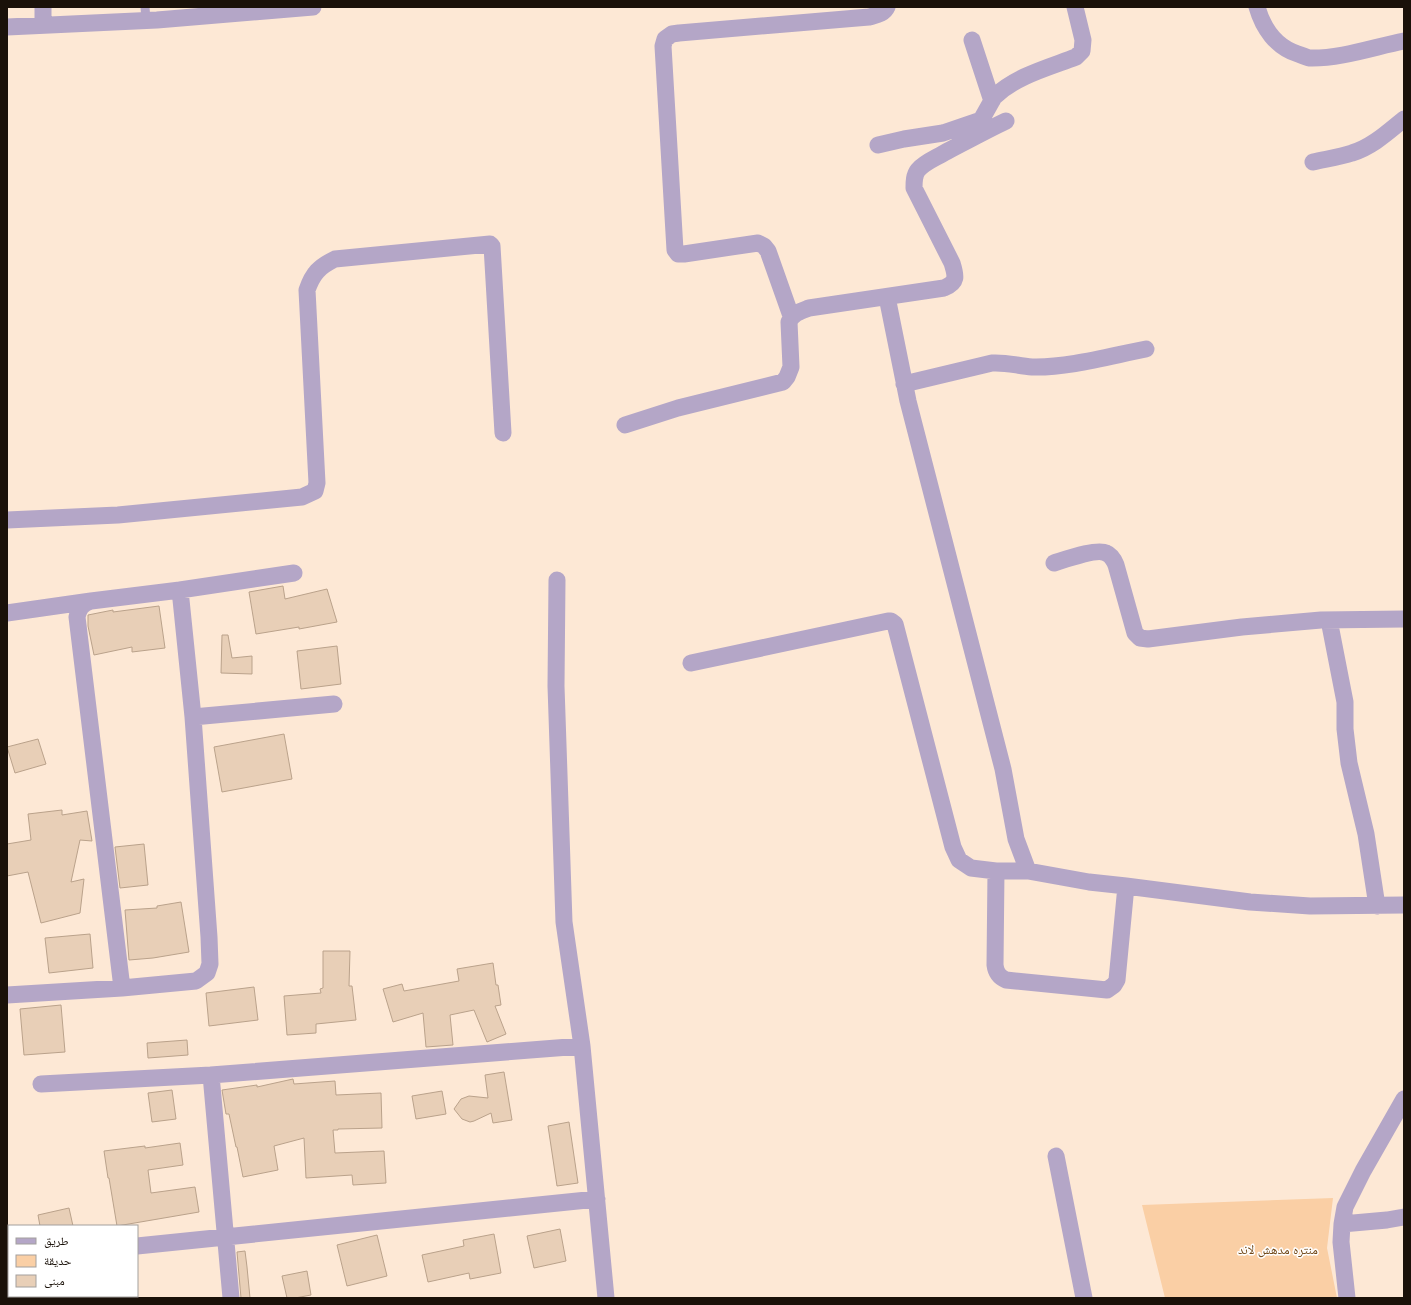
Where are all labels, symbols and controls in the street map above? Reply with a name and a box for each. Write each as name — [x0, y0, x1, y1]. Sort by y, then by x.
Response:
legend — [8, 1225, 138, 1297]
text: طريق — [44, 1233, 69, 1249]
park label: منتره مدهش لاند — [1238, 1241, 1318, 1259]
text: حديقة — [44, 1253, 72, 1269]
text: مبنى — [44, 1273, 65, 1289]

